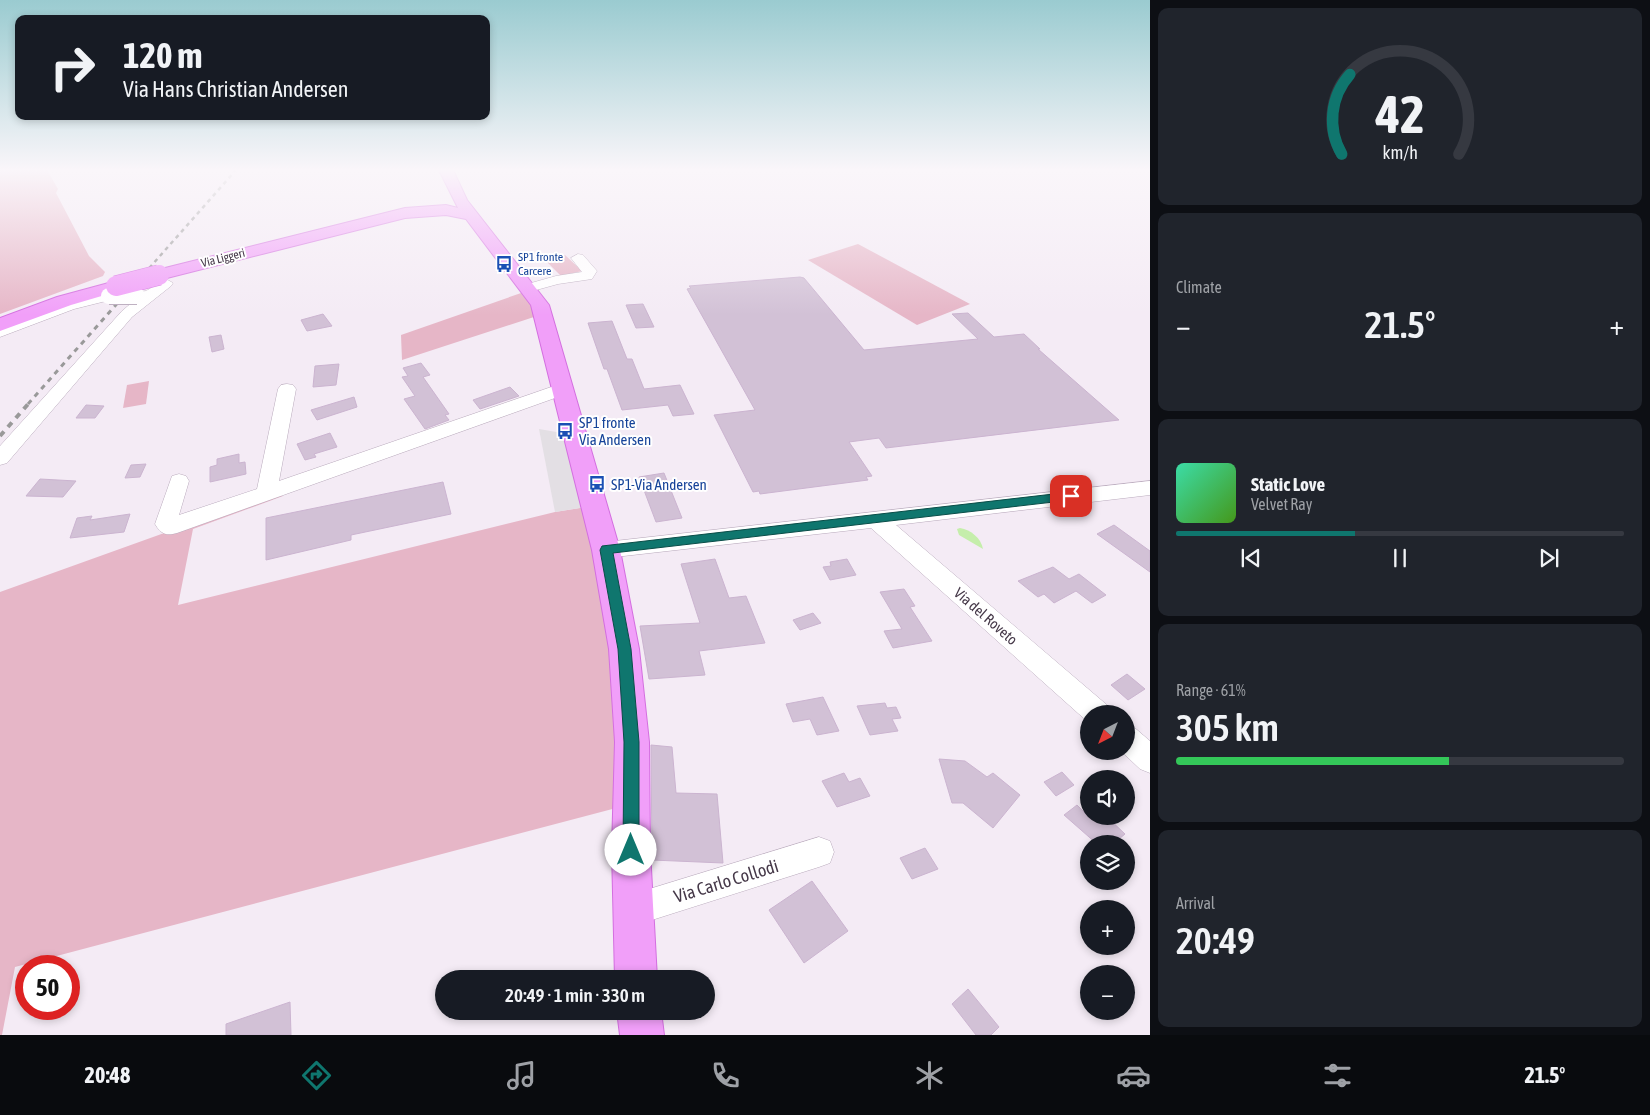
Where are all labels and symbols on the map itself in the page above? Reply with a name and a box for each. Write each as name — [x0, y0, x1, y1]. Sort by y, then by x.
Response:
street label: Via Liggeri — [200, 246, 246, 270]
place label: SP1 fronte Carcere — [518, 250, 563, 278]
bus stop icon: SP1 fronte Carcere — [494, 254, 514, 274]
place label: SP1 fronte Via Andersen — [579, 414, 651, 448]
bus stop icon: SP1 fronte Via Andersen — [555, 421, 575, 441]
bus stop icon: SP1-Via Andersen — [587, 474, 607, 494]
pin — [1050, 475, 1092, 517]
place label: SP1-Via Andersen — [611, 476, 707, 493]
street label: Via del Roveto — [951, 584, 1021, 648]
north arrow — [1080, 705, 1135, 760]
position arrow — [604, 823, 656, 875]
street label: Via Carlo Collodi — [671, 855, 781, 907]
speed limit sign: 50 — [15, 955, 80, 1020]

